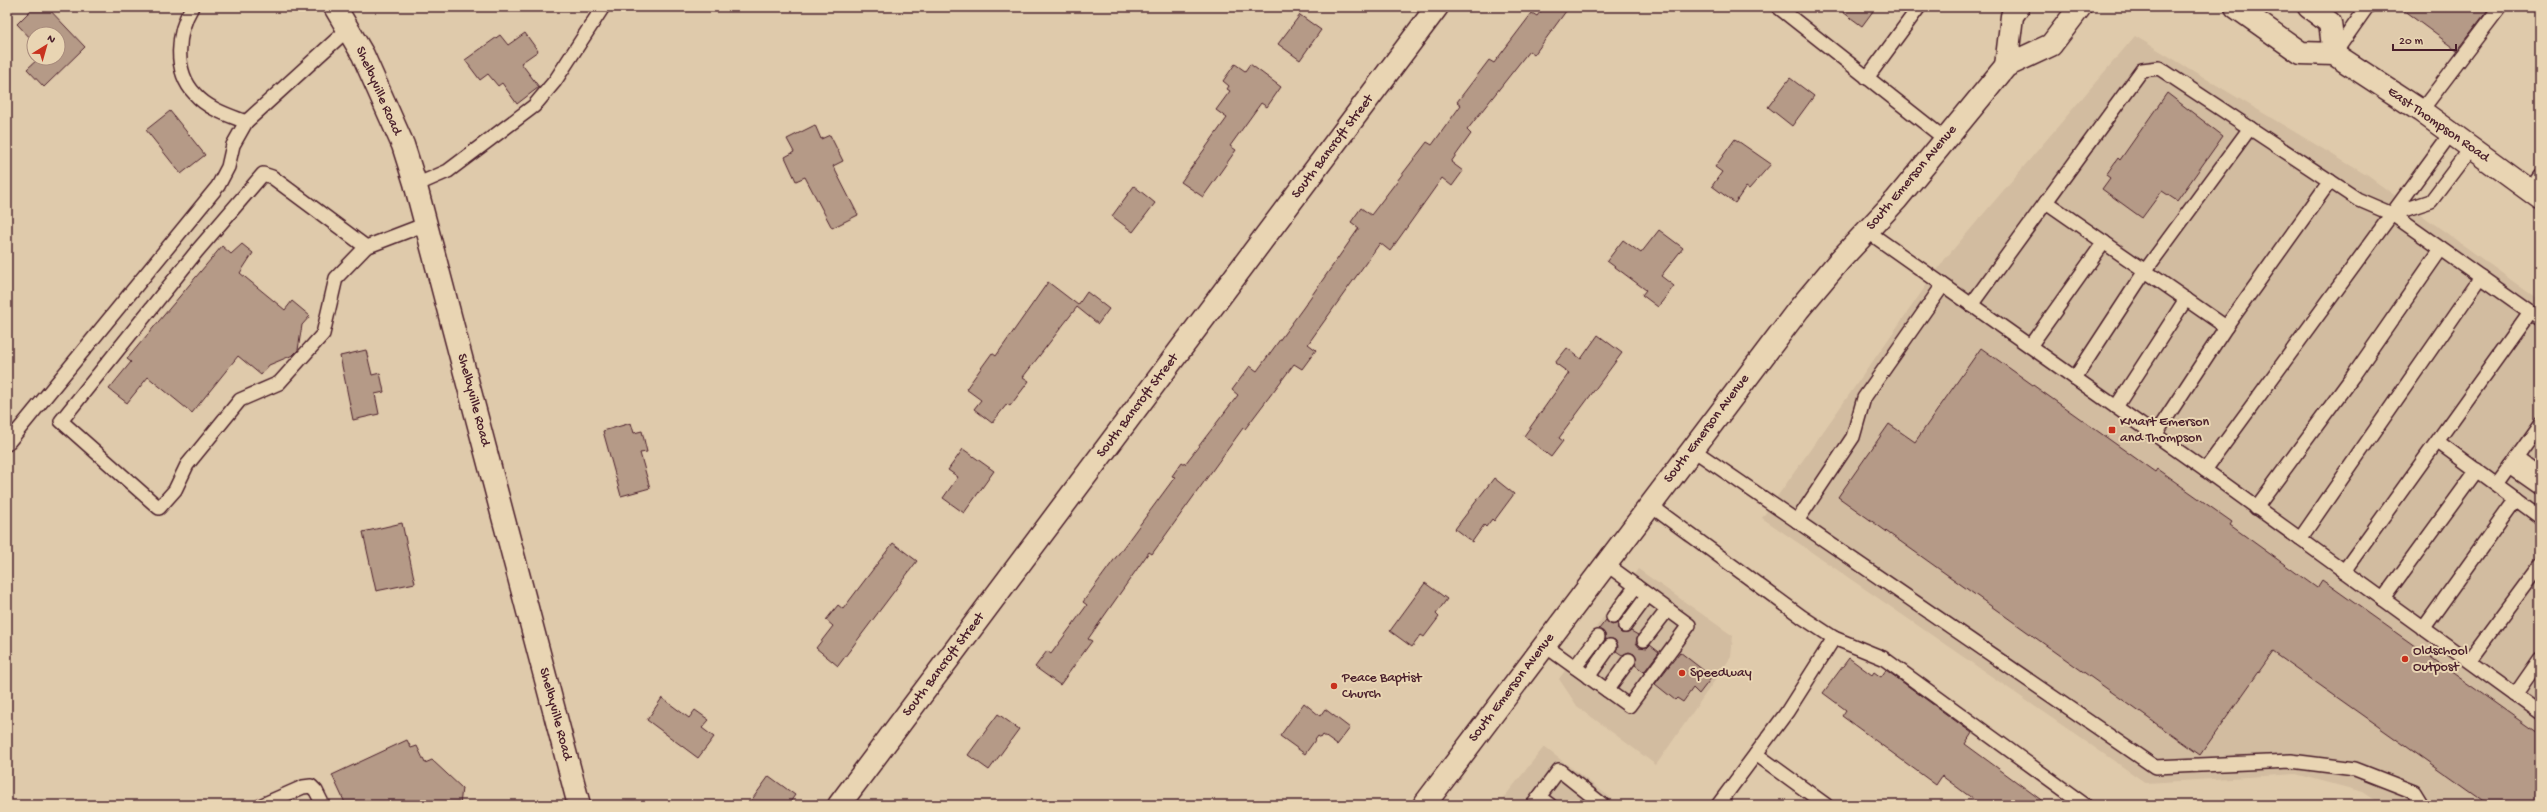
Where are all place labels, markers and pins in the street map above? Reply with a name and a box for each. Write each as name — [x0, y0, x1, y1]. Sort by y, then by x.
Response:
place label: KMart Emerson and Thompson — [2120, 414, 2209, 447]
marker: KMart Emerson and Thompson — [2107, 425, 2117, 435]
place label: Oldschool Outpost — [2413, 643, 2468, 676]
marker: Oldschool Outpost — [2400, 654, 2410, 664]
place label: Speedway — [1690, 665, 1752, 682]
marker: Speedway — [1677, 668, 1687, 678]
place label: Peace Baptist Church — [1341, 670, 1423, 703]
marker: Peace Baptist Church — [1329, 681, 1339, 691]

